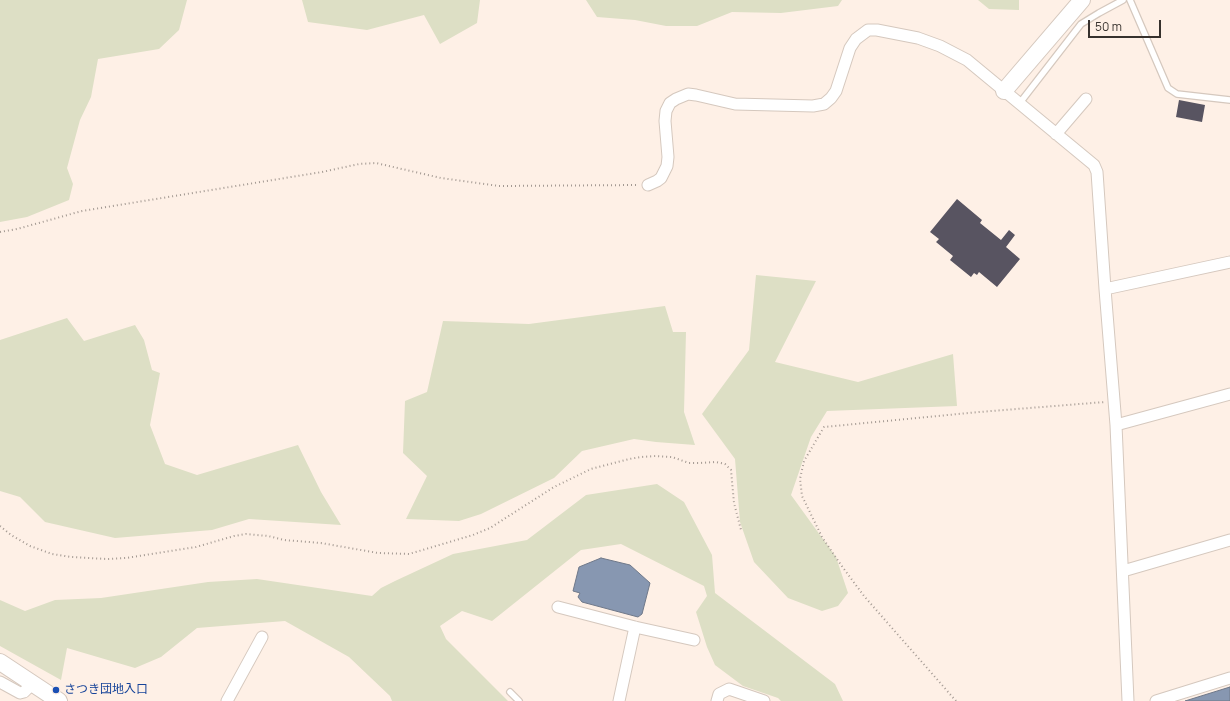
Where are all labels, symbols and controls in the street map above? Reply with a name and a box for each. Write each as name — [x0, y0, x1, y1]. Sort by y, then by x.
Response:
scale bar — [1090, 12, 1163, 38]
text: 50 m — [1095, 18, 1122, 35]
place label: さつき団地入口 — [64, 683, 148, 697]
marker: さつき団地入口 — [51, 685, 61, 695]

